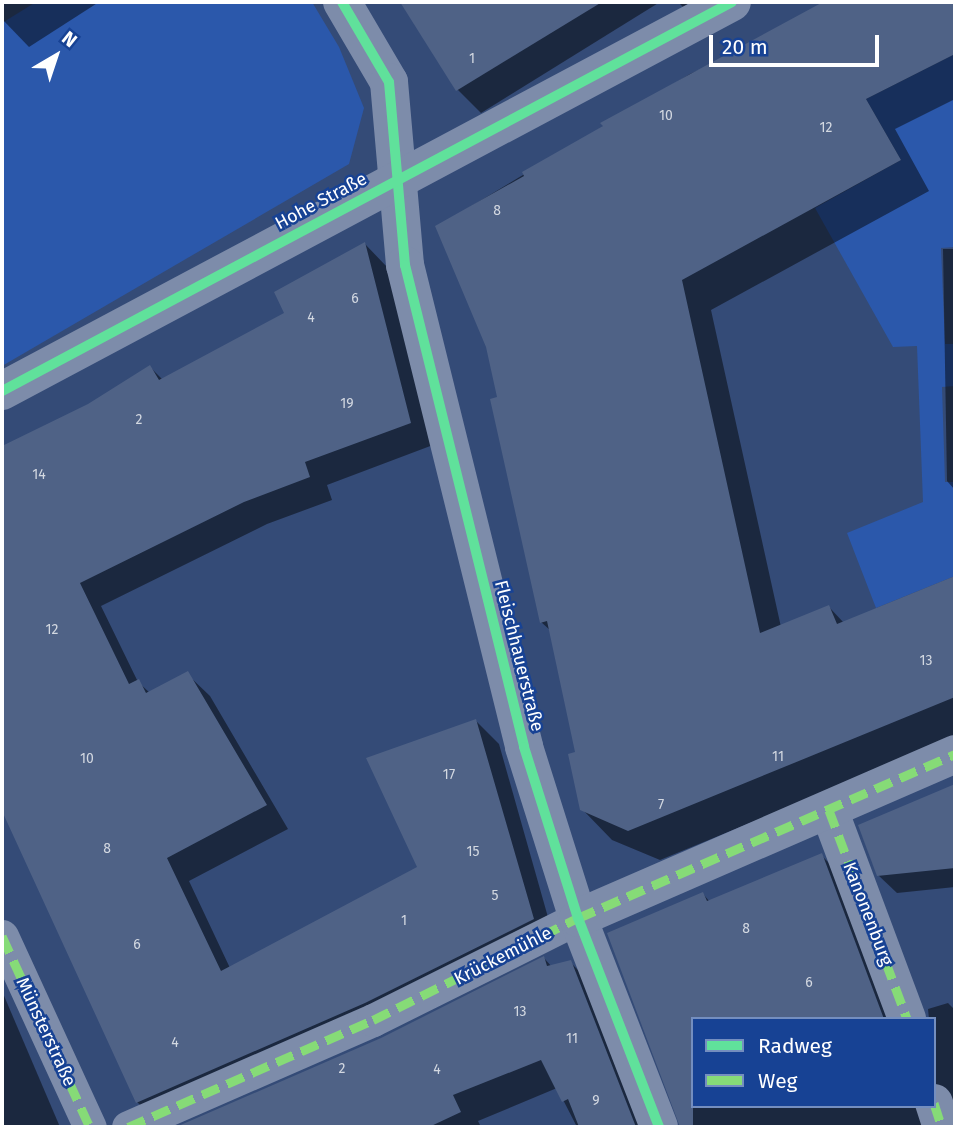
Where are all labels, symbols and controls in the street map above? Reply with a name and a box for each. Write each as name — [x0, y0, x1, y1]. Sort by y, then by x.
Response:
north arrow — [21, 21, 91, 91]
scale bar — [712, 21, 882, 65]
text: N — [57, 26, 82, 52]
text: 20 m — [722, 34, 768, 60]
house number: 1 — [469, 51, 475, 67]
house number: 10 — [659, 108, 673, 124]
house number: 12 — [820, 120, 832, 136]
street label: Hohe Straße — [271, 168, 371, 234]
house number: 8 — [493, 203, 501, 219]
house number: 6 — [351, 291, 359, 307]
house number: 4 — [307, 310, 315, 326]
house number: 19 — [340, 396, 354, 412]
house number: 2 — [136, 412, 142, 428]
house number: 14 — [32, 467, 46, 483]
street label: Fleischhauerstraße — [490, 578, 548, 734]
house number: 12 — [46, 622, 58, 638]
house number: 13 — [919, 653, 933, 669]
house number: 11 — [772, 749, 784, 765]
house number: 10 — [80, 751, 94, 767]
house number: 17 — [443, 767, 455, 783]
house number: 7 — [658, 797, 664, 813]
house number: 8 — [103, 841, 111, 857]
house number: 15 — [466, 844, 480, 860]
street label: Kanonenburg — [838, 859, 898, 969]
house number: 5 — [491, 888, 499, 904]
house number: 1 — [401, 913, 407, 929]
house number: 8 — [742, 921, 750, 937]
street label: Krückemühle — [450, 922, 556, 990]
house number: 6 — [133, 937, 141, 953]
street label: Münsterstraße — [11, 974, 81, 1090]
house number: 6 — [805, 975, 813, 991]
house number: 13 — [513, 1004, 527, 1020]
legend — [691, 1017, 936, 1108]
house number: 11 — [566, 1031, 578, 1047]
text: Radweg — [758, 1033, 832, 1059]
house number: 4 — [171, 1035, 179, 1051]
house number: 2 — [339, 1061, 345, 1077]
house number: 4 — [433, 1062, 441, 1078]
text: Weg — [758, 1068, 798, 1094]
house number: 9 — [592, 1093, 600, 1109]

